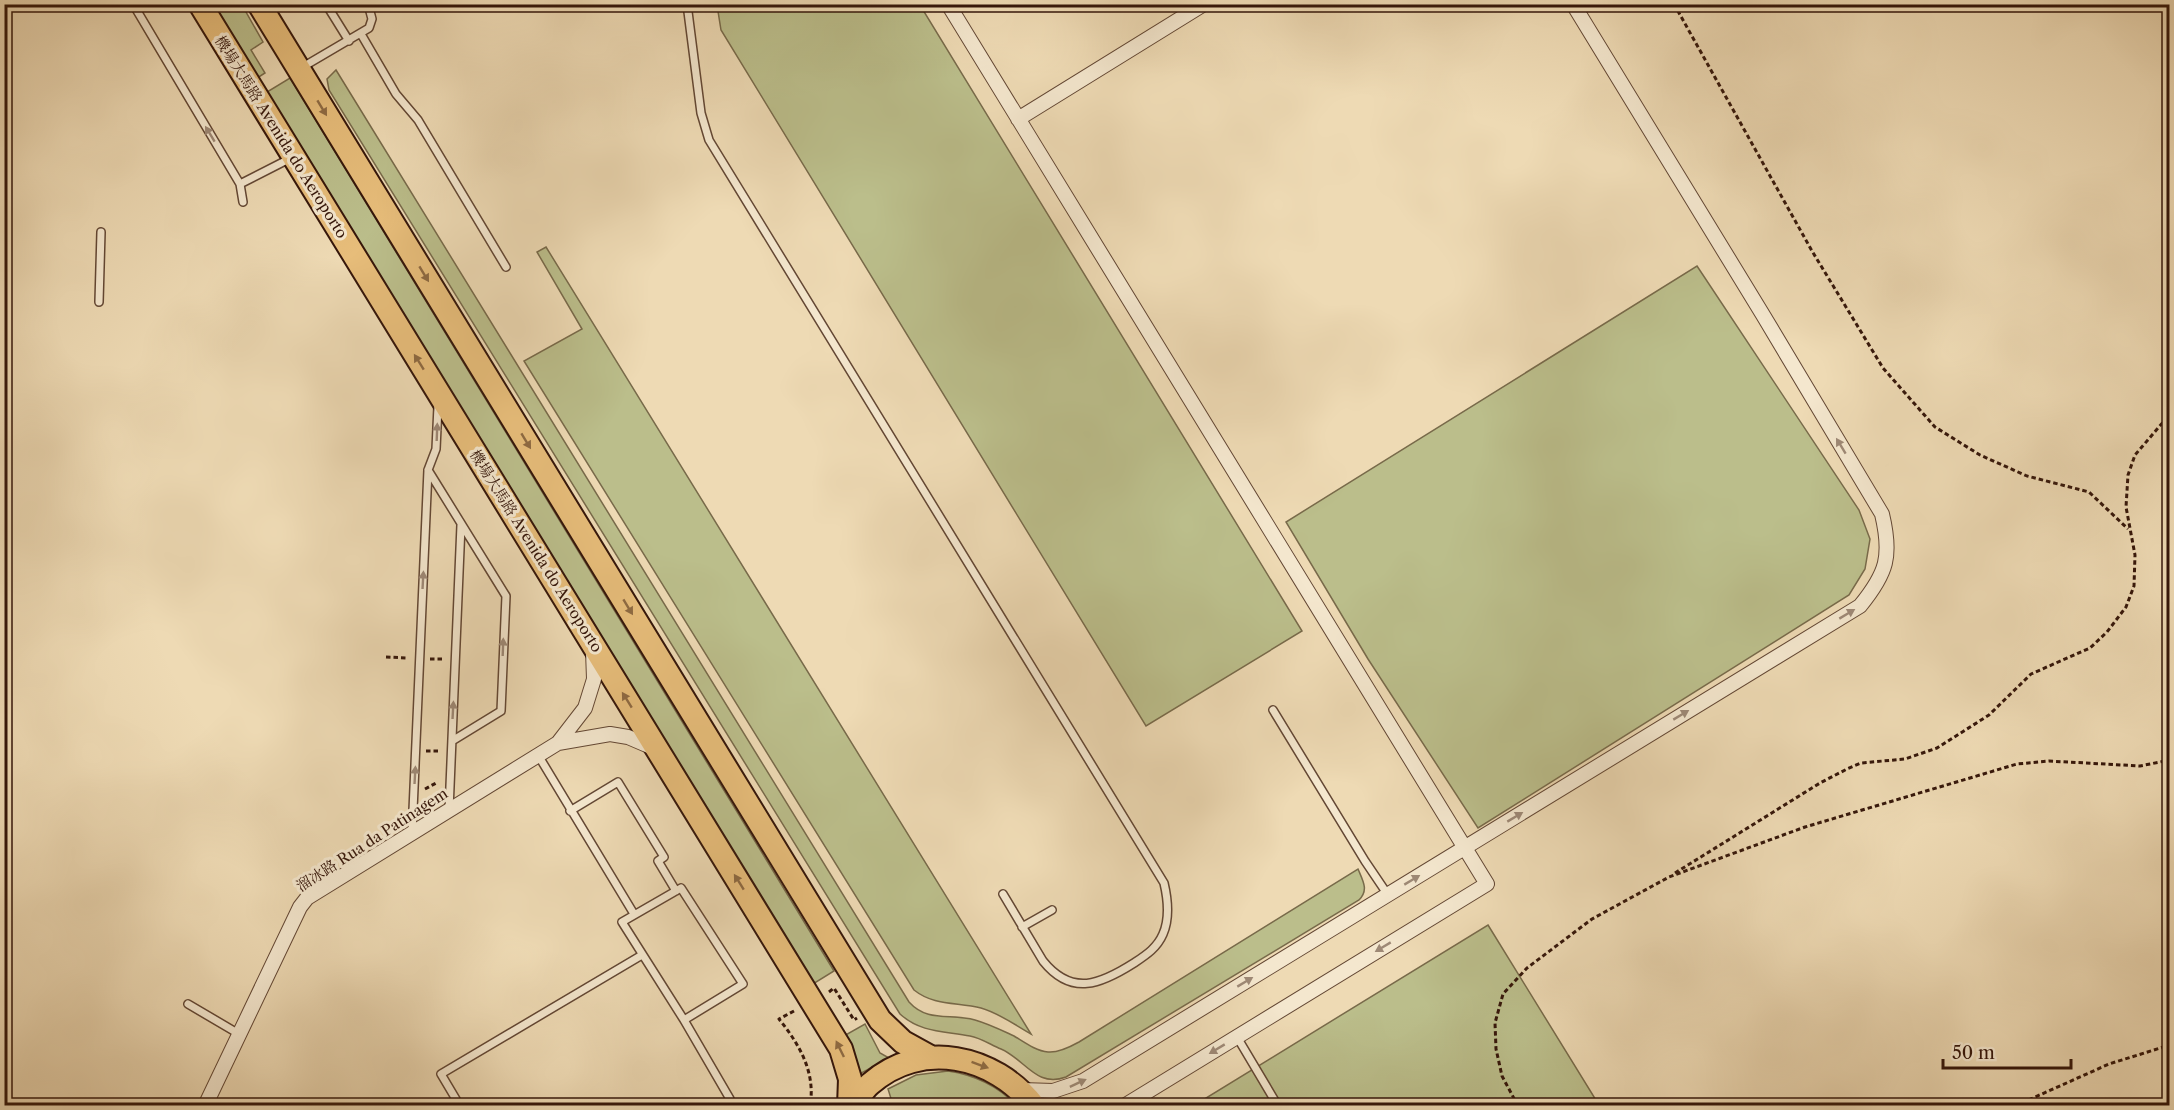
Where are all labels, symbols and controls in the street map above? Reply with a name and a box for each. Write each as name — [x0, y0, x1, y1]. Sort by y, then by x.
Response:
street label: 機場大馬路 Avenida do Aeroporto — [211, 32, 352, 242]
one-way arrow — [317, 100, 328, 116]
one-way arrow — [205, 125, 215, 142]
one-way arrow — [419, 266, 430, 282]
one-way arrow — [414, 354, 425, 370]
one-way arrow — [432, 423, 442, 442]
one-way arrow — [521, 433, 532, 449]
one-way arrow — [1836, 438, 1847, 454]
street label: 機場大馬路 Avenida do Aeroporto — [466, 446, 607, 656]
one-way arrow — [419, 570, 428, 589]
one-way arrow — [622, 599, 633, 615]
one-way arrow — [1839, 608, 1855, 619]
one-way arrow — [499, 637, 508, 656]
one-way arrow — [622, 692, 633, 708]
one-way arrow — [449, 700, 458, 719]
one-way arrow — [1673, 710, 1689, 721]
one-way arrow — [410, 765, 419, 784]
street label: 溜冰路 Rua da Patinagem — [292, 783, 451, 896]
one-way arrow — [1506, 812, 1523, 823]
one-way arrow — [734, 874, 745, 890]
one-way arrow — [1404, 875, 1420, 886]
one-way arrow — [1375, 942, 1391, 953]
one-way arrow — [1237, 976, 1253, 987]
scale bar — [1943, 1032, 2070, 1070]
one-way arrow — [835, 1040, 845, 1057]
text: 50 m — [1952, 1042, 1995, 1064]
one-way arrow — [1209, 1044, 1225, 1055]
one-way arrow — [971, 1060, 989, 1070]
one-way arrow — [1070, 1078, 1087, 1087]

